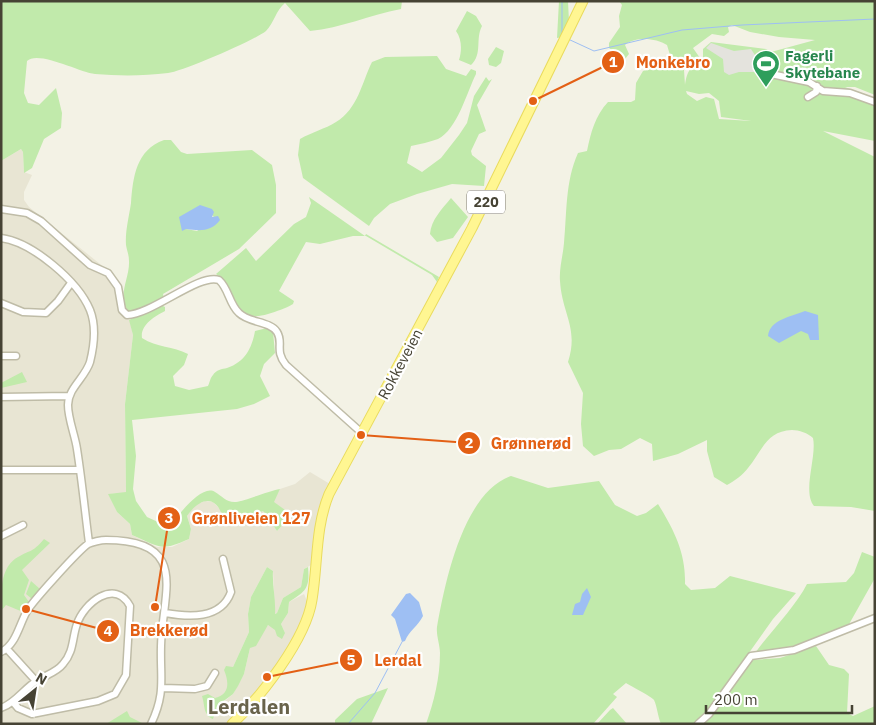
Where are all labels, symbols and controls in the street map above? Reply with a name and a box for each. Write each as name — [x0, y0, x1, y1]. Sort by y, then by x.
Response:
place label: Fagerli Skytebane — [785, 46, 860, 82]
callout: Monkebro — [600, 47, 720, 78]
sports icon: Fagerli Skytebane — [751, 49, 781, 88]
text: 1 — [608, 52, 618, 71]
text: Monkebro — [636, 52, 710, 72]
road number: 220 — [467, 190, 505, 213]
street label: Rokkeveien — [373, 325, 427, 403]
callout: Grønnerød — [456, 428, 581, 459]
text: 2 — [464, 433, 474, 452]
text: Grønnerød — [491, 433, 571, 453]
callout: Grønliveien 127 — [156, 503, 321, 534]
text: 3 — [164, 508, 174, 527]
text: Grønliveien 127 — [191, 508, 311, 528]
callout: Brekkerød — [95, 615, 218, 646]
text: Brekkerød — [130, 620, 208, 640]
text: 4 — [103, 621, 113, 640]
callout: Lerdal — [339, 645, 431, 676]
text: 5 — [346, 650, 356, 669]
text: Lerdal — [374, 650, 422, 670]
north arrow — [10, 665, 60, 715]
text: N — [33, 668, 50, 689]
scale bar — [706, 682, 852, 714]
text: 200 m — [714, 690, 758, 709]
district label: Lerdalen — [208, 693, 290, 720]

